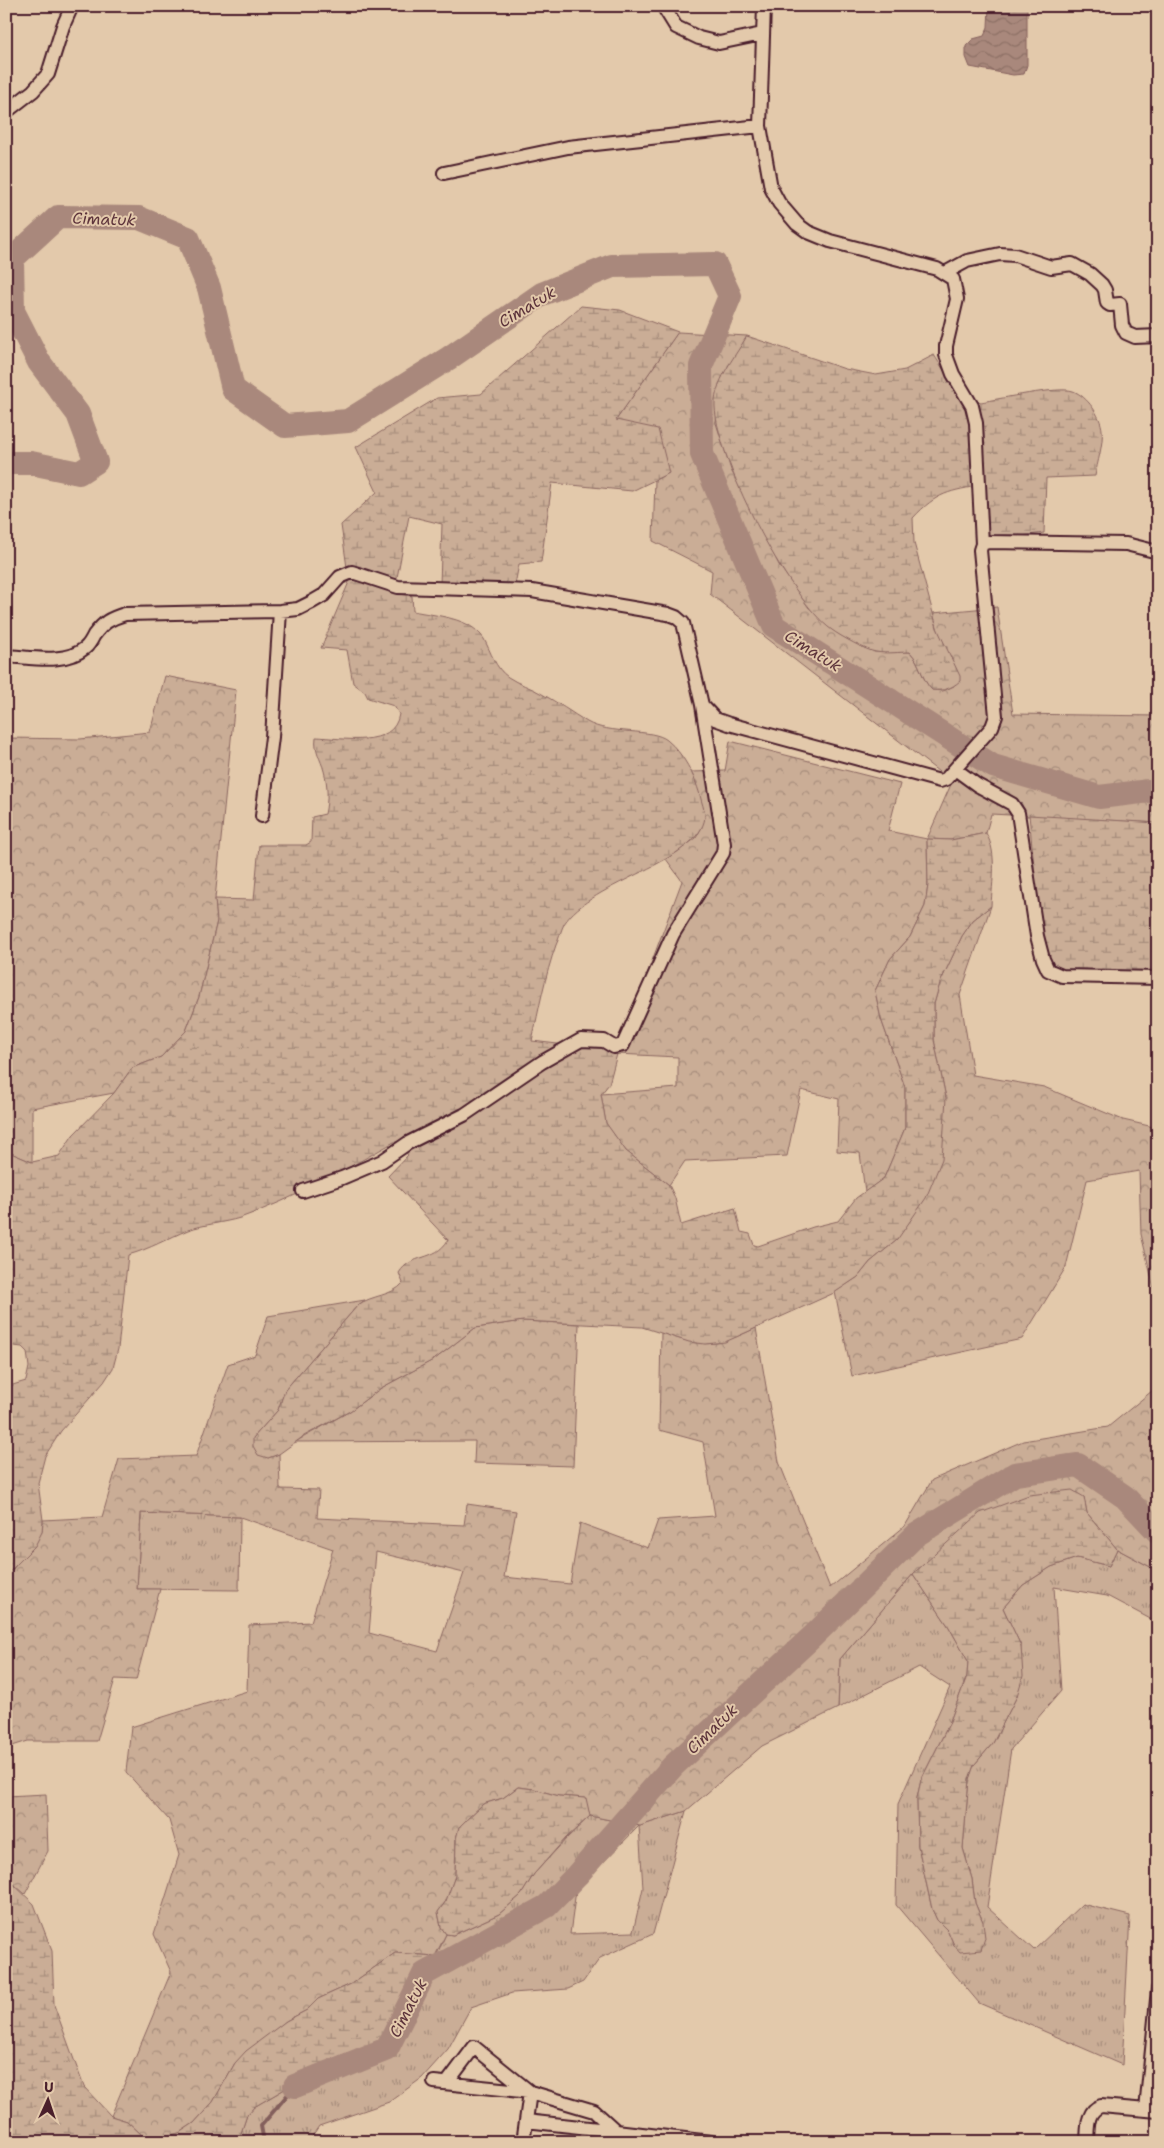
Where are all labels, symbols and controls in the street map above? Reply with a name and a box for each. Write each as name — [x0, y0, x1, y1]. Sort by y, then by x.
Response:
water label: Cimatuk — [72, 207, 136, 231]
water label: Cimatuk — [494, 282, 560, 332]
water label: Cimatuk — [781, 625, 845, 677]
water label: Cimatuk — [682, 1699, 742, 1759]
water label: Cimatuk — [384, 1975, 432, 2041]
north arrow — [22, 2076, 72, 2126]
text: U — [43, 2078, 54, 2096]

